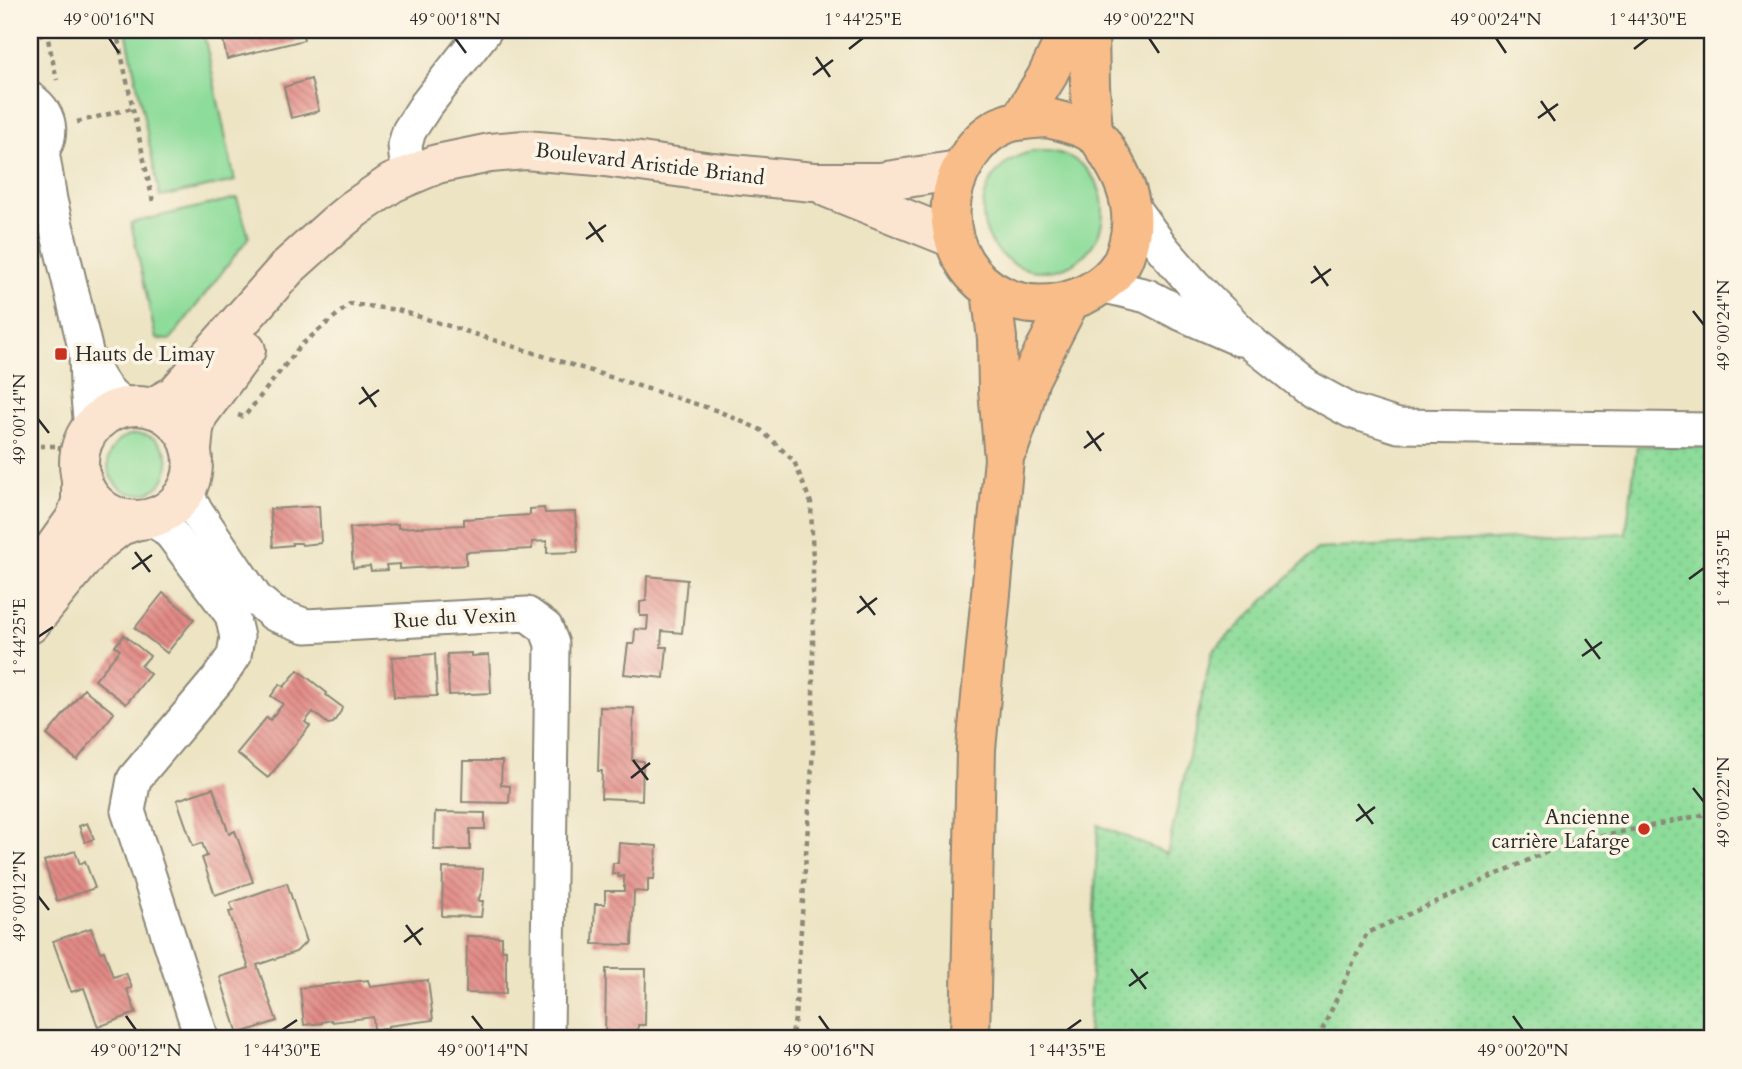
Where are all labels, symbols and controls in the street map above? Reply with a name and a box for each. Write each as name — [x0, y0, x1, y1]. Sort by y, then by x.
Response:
text: 49°00'16"N — [63, 7, 155, 32]
text: 49°00'18"N — [409, 7, 501, 32]
text: 1°44'25"E — [824, 7, 902, 32]
text: 49°00'22"N — [1103, 7, 1195, 32]
text: 49°00'24"N — [1450, 7, 1542, 32]
text: 1°44'30"E — [1609, 7, 1687, 32]
street label: Boulevard Aristide Briand — [534, 136, 766, 192]
text: 49°00'24"N — [1711, 279, 1736, 371]
place label: Hauts de Limay — [75, 340, 215, 369]
marker: Hauts de Limay — [53, 346, 69, 362]
text: 49°00'14"N — [7, 373, 32, 465]
text: 1°44'35"E — [1711, 529, 1736, 607]
text: 1°44'25"E — [7, 598, 32, 676]
street label: Rue du Vexin — [393, 600, 517, 636]
text: 49°00'22"N — [1711, 756, 1736, 848]
place label: Ancienne carrière Lafarge — [1492, 803, 1630, 856]
marker: Ancienne carrière Lafarge — [1636, 821, 1652, 837]
text: 49°00'12"N — [7, 850, 32, 942]
text: 49°00'12"N — [90, 1038, 182, 1063]
text: 1°44'30"E — [243, 1038, 321, 1063]
text: 49°00'14"N — [437, 1038, 529, 1063]
text: 49°00'16"N — [783, 1038, 875, 1063]
text: 1°44'35"E — [1028, 1038, 1106, 1063]
text: 49°00'20"N — [1477, 1038, 1569, 1063]

